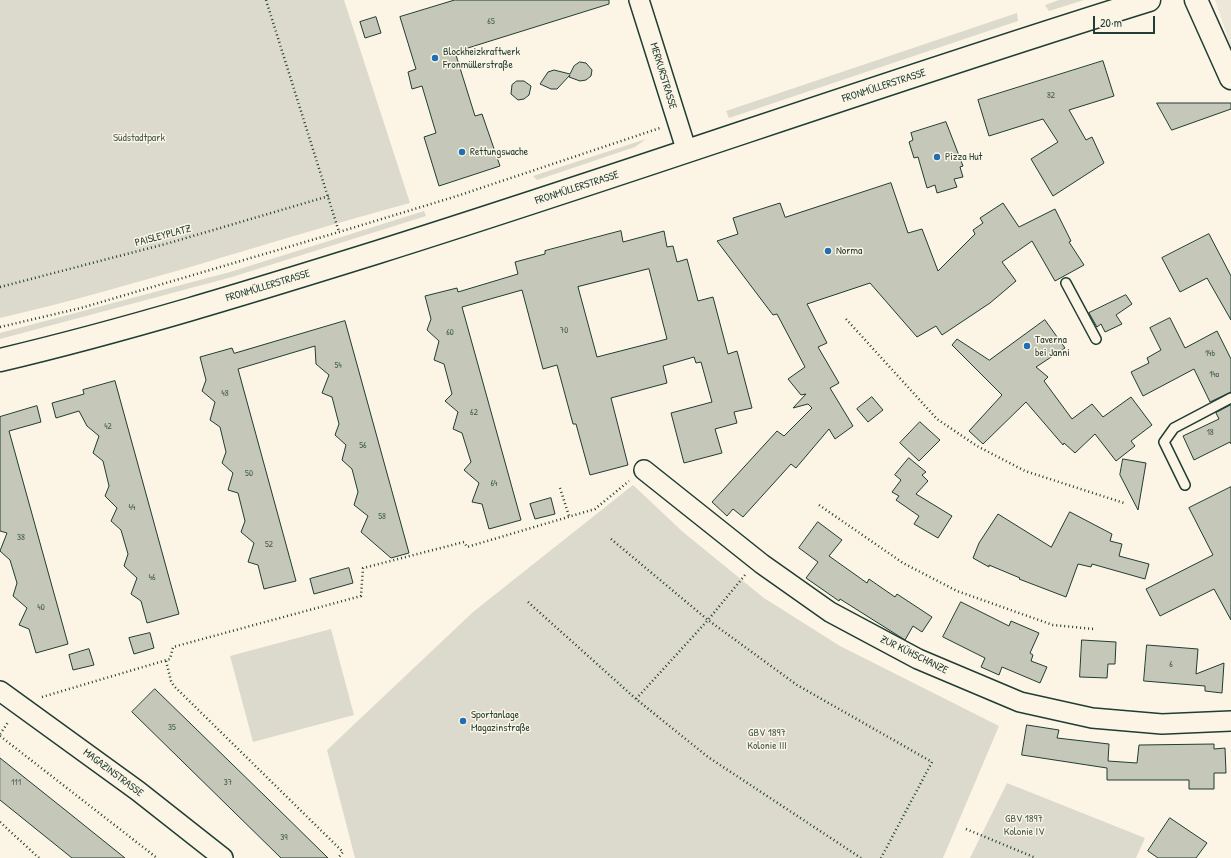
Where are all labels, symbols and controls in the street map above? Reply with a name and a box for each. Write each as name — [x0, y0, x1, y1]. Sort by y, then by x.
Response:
scale bar — [1095, 8, 1157, 34]
text: 20 m — [1100, 14, 1122, 31]
house number: 65 — [487, 17, 495, 27]
street label: MERKURSTRASSE — [647, 41, 679, 111]
place label: Blockheizkraftwerk Fronmüllerstraße — [443, 45, 520, 71]
marker: Blockheizkraftwerk Fronmüllerstraße — [430, 53, 440, 63]
street label: FRONMÜLLERSTRASSE — [840, 66, 928, 106]
house number: 82 — [1047, 91, 1055, 101]
park label: Südstadtpark — [113, 131, 165, 145]
place label: Rettungswache — [470, 145, 528, 159]
marker: Rettungswache — [457, 147, 467, 157]
place label: Pizza Hut — [945, 150, 982, 164]
marker: Pizza Hut — [932, 152, 942, 162]
street label: FRONMÜLLERSTRASSE — [533, 168, 621, 208]
street label: PAISLEYPLATZ — [133, 222, 193, 250]
place label: Norma — [836, 244, 862, 258]
marker: Norma — [823, 246, 833, 256]
street label: FRONMÜLLERSTRASSE — [224, 267, 312, 305]
house number: 70 — [560, 326, 568, 336]
house number: 60 — [446, 328, 454, 338]
place label: Taverna bei Janni — [1035, 333, 1070, 359]
marker: Taverna bei Janni — [1022, 341, 1032, 351]
house number: 14b — [1205, 349, 1215, 359]
house number: 54 — [334, 361, 342, 371]
house number: 14a — [1209, 370, 1219, 380]
house number: 48 — [221, 389, 229, 399]
house number: 62 — [470, 408, 478, 418]
house number: 42 — [104, 422, 112, 432]
house number: 18 — [1206, 428, 1214, 438]
house number: 56 — [359, 441, 367, 451]
house number: 50 — [245, 469, 253, 479]
house number: 64 — [491, 479, 497, 489]
house number: 44 — [129, 503, 135, 513]
house number: 58 — [378, 512, 386, 522]
house number: 38 — [17, 533, 25, 543]
house number: 52 — [265, 540, 273, 550]
house number: 46 — [149, 573, 155, 583]
house number: 40 — [37, 603, 45, 613]
street label: ZUR KÜHSCHANZE — [878, 633, 950, 677]
house number: 6 — [1169, 660, 1173, 670]
place label: Sportanlage Magazinstraße — [471, 708, 530, 734]
marker: Sportanlage Magazinstraße — [458, 716, 468, 726]
house number: 35 — [168, 723, 176, 733]
park label: GBV 1897 Kolonie III — [747, 726, 787, 752]
street label: MAGAZINSTRASSE — [80, 746, 146, 800]
house number: 111 — [11, 778, 21, 788]
house number: 37 — [224, 778, 232, 788]
park label: GBV 1897 Kolonie IV — [1004, 812, 1044, 838]
house number: 39 — [280, 833, 288, 843]

